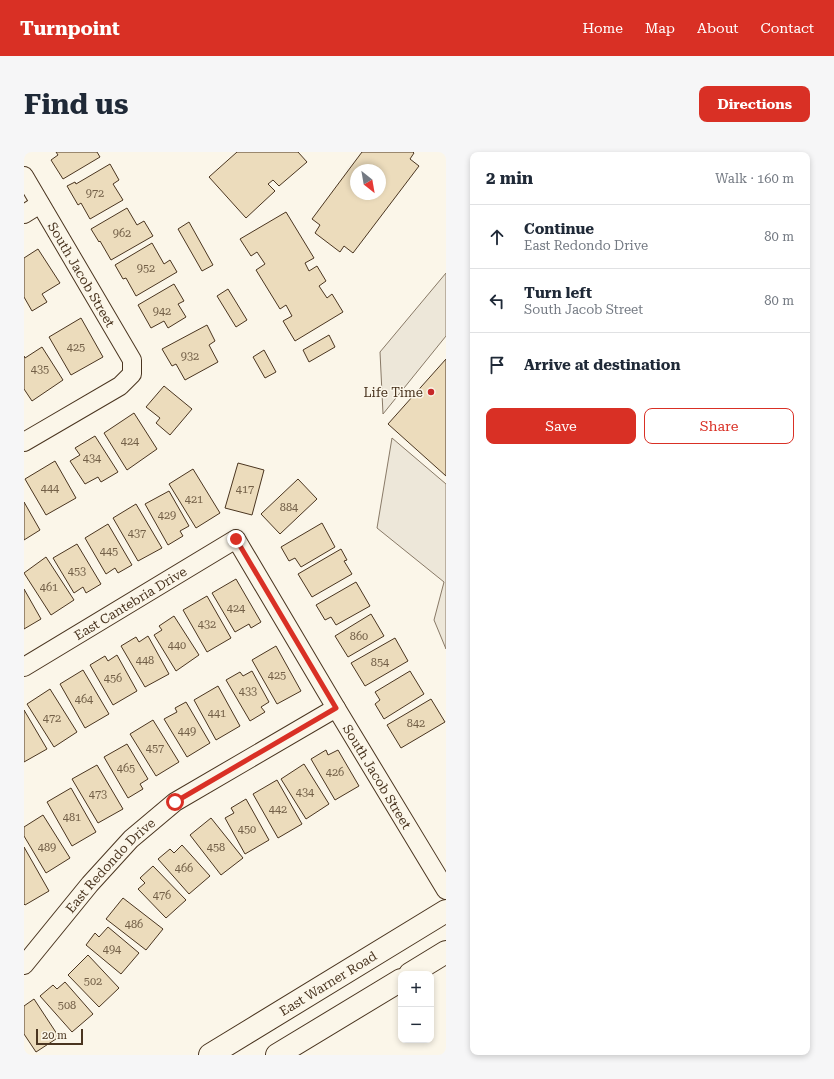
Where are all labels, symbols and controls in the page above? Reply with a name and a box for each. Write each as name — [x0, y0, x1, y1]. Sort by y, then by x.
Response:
text: Turnpoint — [20, 17, 120, 40]
text: Home — [582, 20, 623, 36]
text: Map — [645, 20, 675, 36]
text: About — [697, 20, 739, 36]
text: Contact — [761, 20, 814, 36]
button: Directions — [699, 86, 810, 122]
text: Find us — [24, 88, 128, 121]
north arrow — [350, 164, 386, 200]
text: 2 min — [486, 168, 533, 188]
text: Walk · 160 m — [715, 171, 794, 186]
house number: 972 — [86, 187, 104, 200]
street label: South Jacob Street — [45, 219, 118, 330]
text: Continue — [524, 220, 594, 238]
icon: ahead — [486, 226, 508, 248]
house number: 962 — [113, 227, 131, 240]
text: 80 m — [764, 229, 794, 244]
text: East Redondo Drive — [524, 238, 648, 253]
house number: 952 — [137, 262, 155, 275]
text: Turn left — [524, 284, 592, 302]
icon: left — [486, 290, 508, 312]
text: 80 m — [764, 293, 794, 308]
text: South Jacob Street — [524, 302, 643, 317]
house number: 942 — [153, 305, 171, 318]
house number: 425 — [67, 341, 85, 354]
house number: 932 — [181, 350, 199, 363]
icon: arrive — [486, 354, 508, 376]
text: Arrive at destination — [524, 356, 680, 374]
house number: 435 — [31, 363, 49, 376]
place label: Life Time — [364, 385, 423, 400]
marker: Life Time — [426, 387, 436, 397]
button: Save — [486, 408, 636, 444]
button: Share — [644, 408, 794, 444]
house number: 424 — [121, 435, 140, 448]
house number: 434 — [83, 452, 102, 465]
house number: 444 — [41, 482, 60, 495]
house number: 417 — [236, 483, 254, 496]
house number: 421 — [185, 493, 203, 506]
house number: 884 — [280, 501, 299, 514]
house number: 429 — [158, 509, 176, 522]
house number: 437 — [128, 527, 146, 540]
route end — [227, 530, 245, 548]
house number: 445 — [100, 545, 118, 558]
street label: East Cantebria Drive — [71, 563, 189, 643]
house number: 453 — [68, 565, 86, 578]
house number: 461 — [40, 581, 58, 594]
house number: 424 — [227, 602, 246, 615]
house number: 432 — [198, 618, 216, 631]
house number: 860 — [350, 630, 368, 643]
house number: 440 — [168, 639, 186, 652]
house number: 448 — [136, 654, 154, 667]
house number: 854 — [371, 656, 390, 669]
house number: 425 — [268, 669, 286, 682]
house number: 456 — [104, 672, 122, 685]
house number: 433 — [239, 685, 257, 698]
house number: 464 — [75, 693, 94, 706]
house number: 441 — [208, 707, 226, 720]
house number: 472 — [43, 712, 61, 725]
house number: 842 — [407, 717, 425, 730]
street label: South Jacob Street — [340, 722, 415, 831]
house number: 449 — [178, 725, 196, 738]
house number: 457 — [146, 742, 164, 755]
house number: 465 — [117, 762, 135, 775]
house number: 426 — [326, 766, 344, 779]
house number: 434 — [296, 786, 315, 799]
house number: 473 — [89, 788, 107, 801]
route start — [166, 793, 184, 811]
house number: 442 — [269, 803, 287, 816]
house number: 481 — [63, 811, 81, 824]
street label: East Redondo Drive — [62, 815, 158, 916]
house number: 450 — [238, 823, 256, 836]
house number: 489 — [38, 841, 56, 854]
house number: 458 — [207, 841, 225, 854]
house number: 466 — [175, 862, 193, 875]
house number: 476 — [153, 889, 171, 902]
house number: 486 — [125, 918, 143, 931]
house number: 494 — [103, 943, 122, 956]
street label: East Warner Road — [277, 947, 380, 1018]
map controls — [398, 971, 434, 1043]
button: + — [398, 971, 434, 1007]
house number: 502 — [84, 975, 102, 988]
house number: 508 — [58, 999, 76, 1012]
button: − — [398, 1007, 434, 1043]
scale bar — [36, 1027, 83, 1046]
text: 20 m — [42, 1029, 67, 1042]

